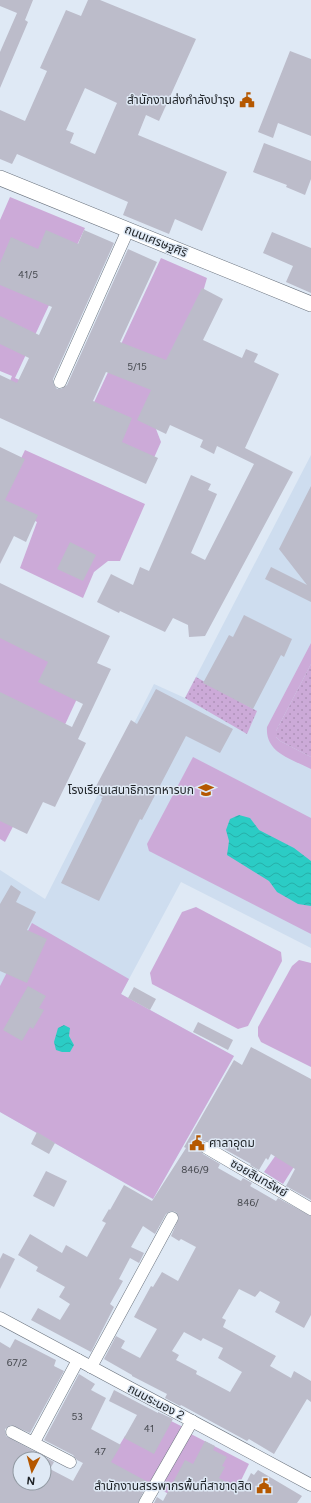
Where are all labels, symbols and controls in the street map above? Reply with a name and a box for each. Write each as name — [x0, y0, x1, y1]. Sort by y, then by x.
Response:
public building icon: สํานักงานส่งกําลังบํารุง — [238, 91, 256, 109]
place label: สํานักงานส่งกําลังบํารุง — [127, 93, 235, 107]
street label: ถนนเศรษฐศิริ — [123, 222, 190, 260]
house number: 41/5 — [18, 268, 38, 281]
house number: 5/15 — [127, 360, 147, 373]
school or university icon: โรงเรียนเสนาธิการทหารบก — [197, 781, 215, 799]
place label: โรงเรียนเสนาธิการทหารบก — [68, 783, 194, 797]
public building icon: ศาลาอุดม — [188, 1134, 206, 1152]
place label: ศาลาอุดม — [209, 1136, 255, 1150]
street label: ซอยสินทรัพย์ — [228, 1156, 290, 1200]
house number: 846/9 — [181, 1163, 209, 1176]
house number: 846/ — [237, 1196, 259, 1209]
house number: 67/2 — [7, 1356, 27, 1369]
street label: ถนนระนอง 2 — [125, 1381, 187, 1423]
house number: 53 — [71, 1410, 83, 1423]
house number: 41 — [144, 1422, 154, 1435]
house number: 47 — [94, 1445, 106, 1458]
north arrow — [12, 1451, 52, 1491]
text: N — [26, 1474, 36, 1487]
place label: สำนักงานสรรพากรพื้นที่สาขาดุสิต — [94, 1477, 252, 1493]
public building icon: สำนักงานสรรพากรพื้นที่สาขาดุสิต — [255, 1477, 273, 1495]

